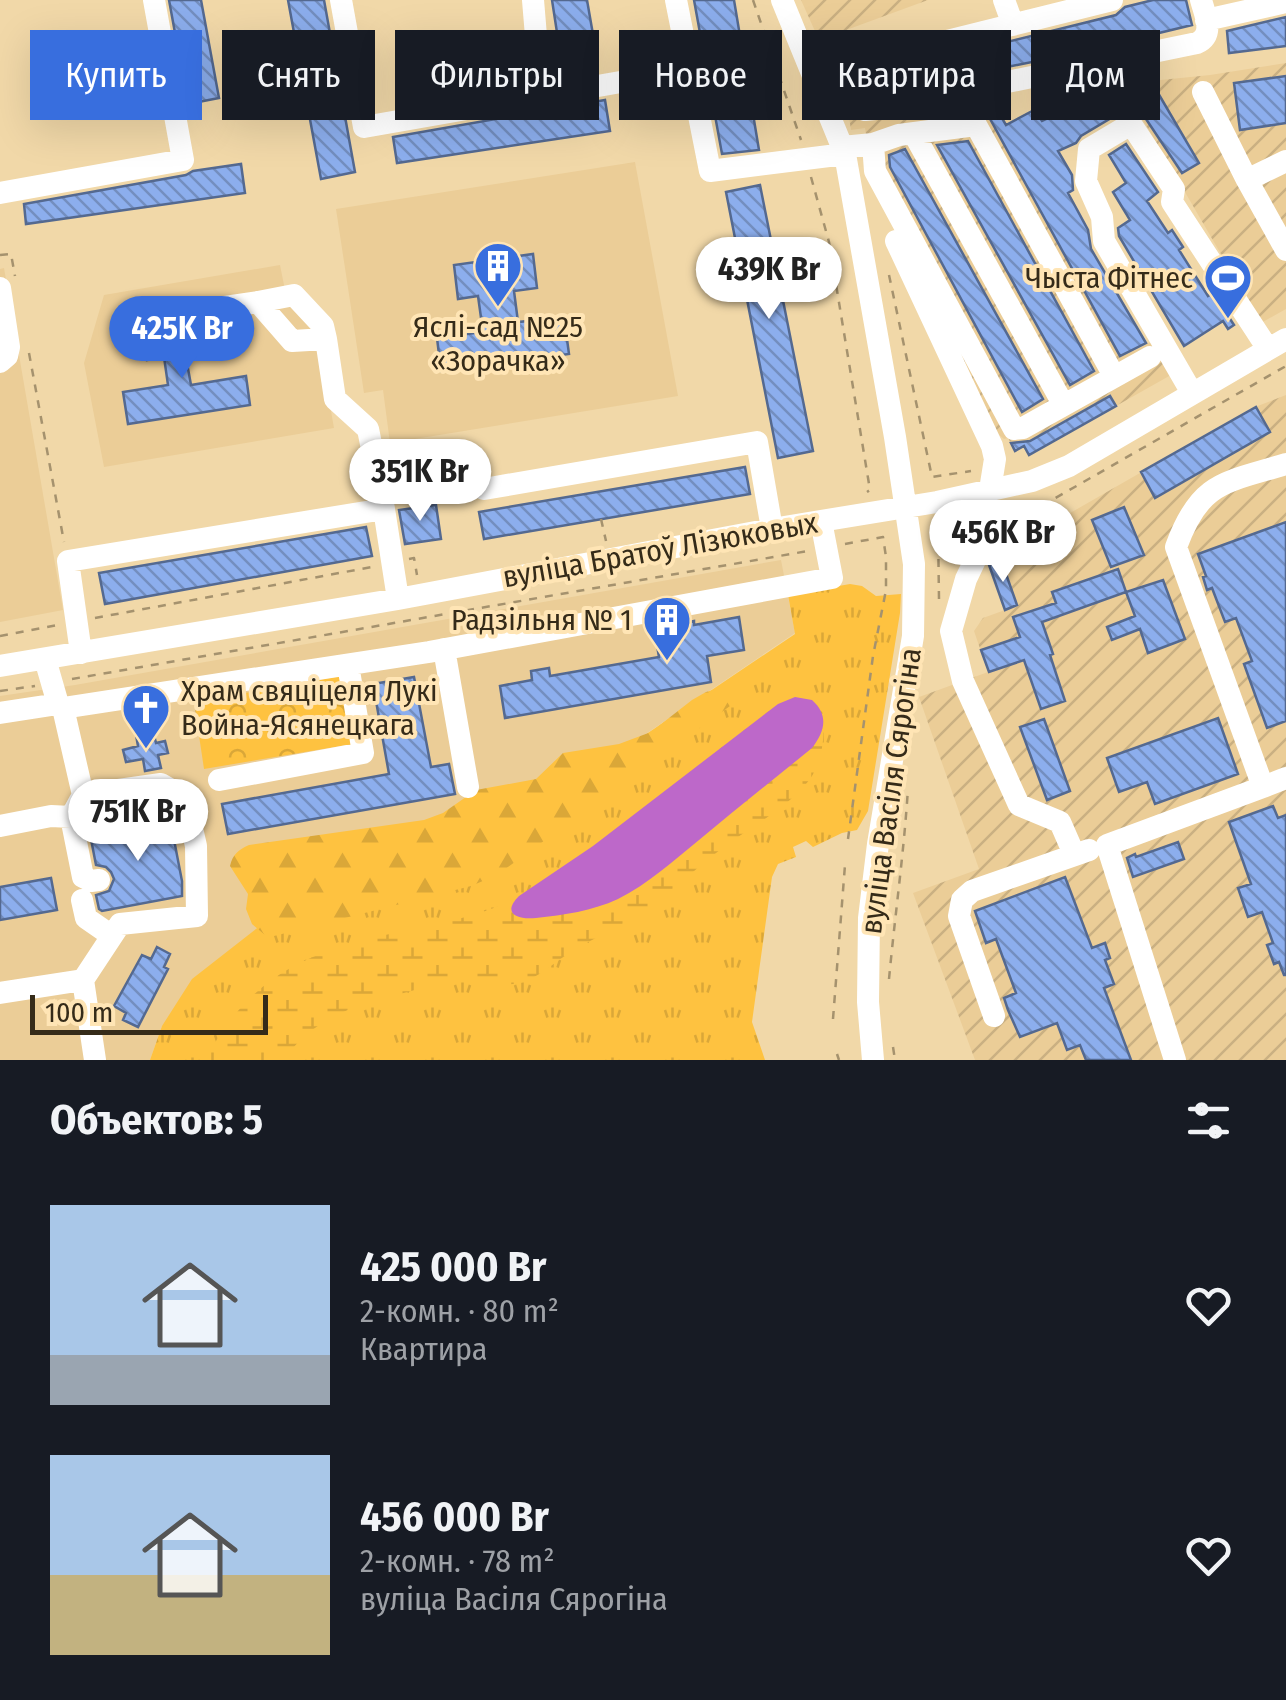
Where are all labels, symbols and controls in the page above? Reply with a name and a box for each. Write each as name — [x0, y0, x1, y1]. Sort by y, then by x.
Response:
chip: Купить — [30, 30, 202, 120]
chip: Снять — [222, 30, 375, 120]
chip: Фильтры — [395, 30, 599, 120]
chip: Новое — [619, 30, 782, 120]
chip: Квартира — [802, 30, 1011, 120]
chip: Дом — [1031, 30, 1160, 120]
pin: 439K Br — [677, 237, 861, 322]
building icon: Яслі-сад №25 «Зорачка» — [472, 240, 524, 308]
text: 439K Br — [718, 250, 820, 288]
sports icon: Чыста Фітнес — [1202, 252, 1254, 320]
place label: Чыста Фітнес — [1025, 260, 1193, 296]
pin: 425K Br — [90, 296, 274, 381]
text: 425K Br — [131, 309, 233, 347]
place label: Яслі-сад №25 «Зорачка» — [413, 309, 583, 379]
pin: 351K Br — [328, 439, 512, 524]
text: 351K Br — [371, 452, 469, 490]
pin: 456K Br — [911, 500, 1095, 585]
street label: вуліца Братоў Лізюковых — [500, 504, 821, 595]
text: 456K Br — [951, 513, 1055, 551]
building icon: Радзільня № 1 — [641, 594, 693, 662]
place label: Радзільня № 1 — [451, 602, 632, 638]
street label: вуліца Васіля Сярогіна — [853, 646, 929, 936]
place label: Храм свяціцеля Лукі Война-Ясянецкага — [181, 673, 438, 743]
church icon: Храм свяціцеля Лукі Война-Ясянецкага — [120, 682, 172, 750]
pin: 751K Br — [46, 779, 230, 864]
text: 751K Br — [90, 792, 186, 830]
scale bar — [30, 990, 268, 1034]
text: 100 m — [45, 996, 113, 1029]
icon: filters — [1181, 1093, 1236, 1148]
text: Объектов: 5 — [50, 1095, 263, 1145]
text: 425 000 Br — [360, 1242, 546, 1292]
icon: home — [130, 1245, 250, 1365]
icon: heart — [1181, 1278, 1236, 1333]
text: 2-комн. · 80 m² — [360, 1292, 559, 1330]
text: Квартира — [360, 1330, 487, 1368]
text: 456 000 Br — [360, 1492, 549, 1542]
icon: home — [130, 1495, 250, 1615]
icon: heart — [1181, 1528, 1236, 1583]
text: 2-комн. · 78 m² — [360, 1542, 555, 1580]
text: вуліца Васіля Сярогіна — [360, 1580, 668, 1618]

